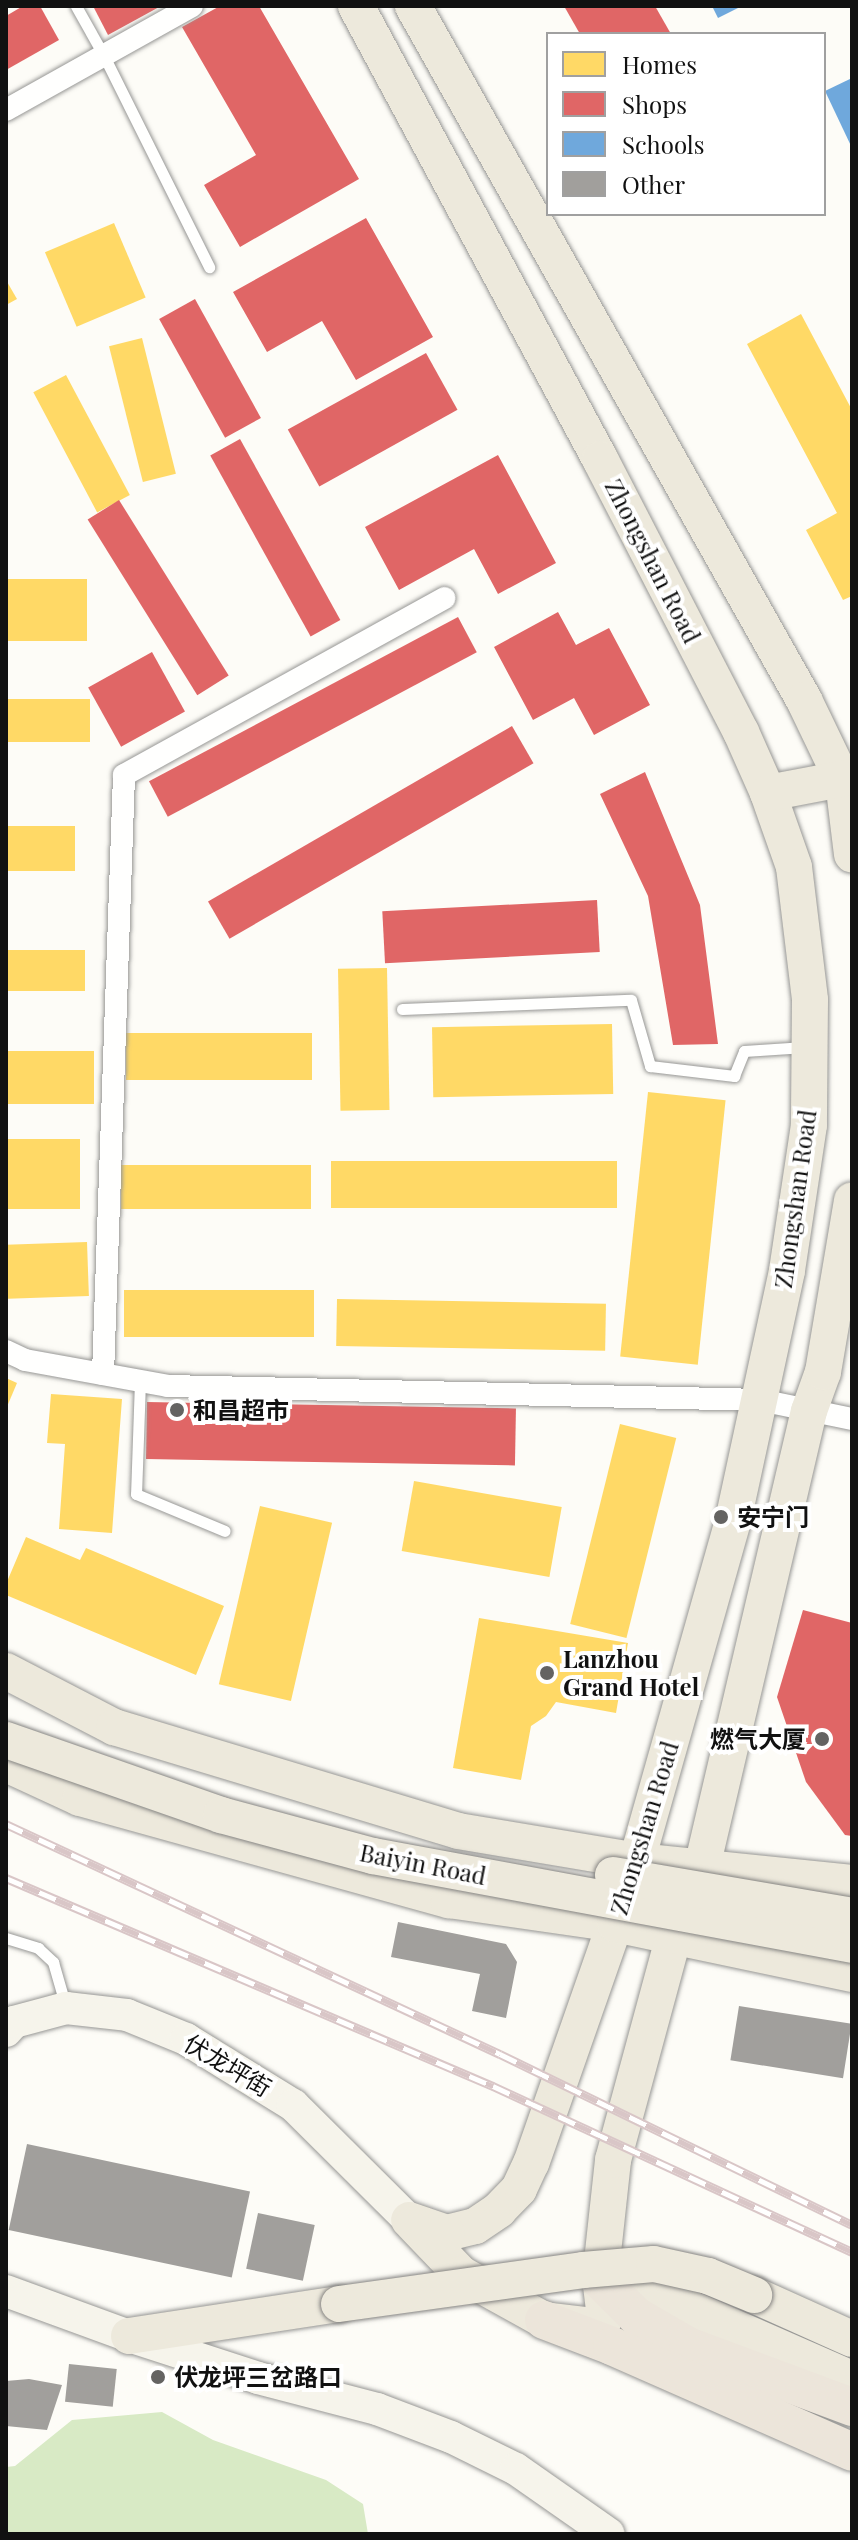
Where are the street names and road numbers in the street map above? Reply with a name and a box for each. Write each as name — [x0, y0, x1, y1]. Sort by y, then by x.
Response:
street label: Zhongshan Road — [599, 474, 707, 648]
street label: Zhongshan Road — [768, 1108, 822, 1290]
street label: Zhongshan Road — [604, 1738, 684, 1918]
street label: Baiyin Road — [357, 1838, 489, 1890]
street label: 伏龙坪街 — [179, 2028, 277, 2102]

